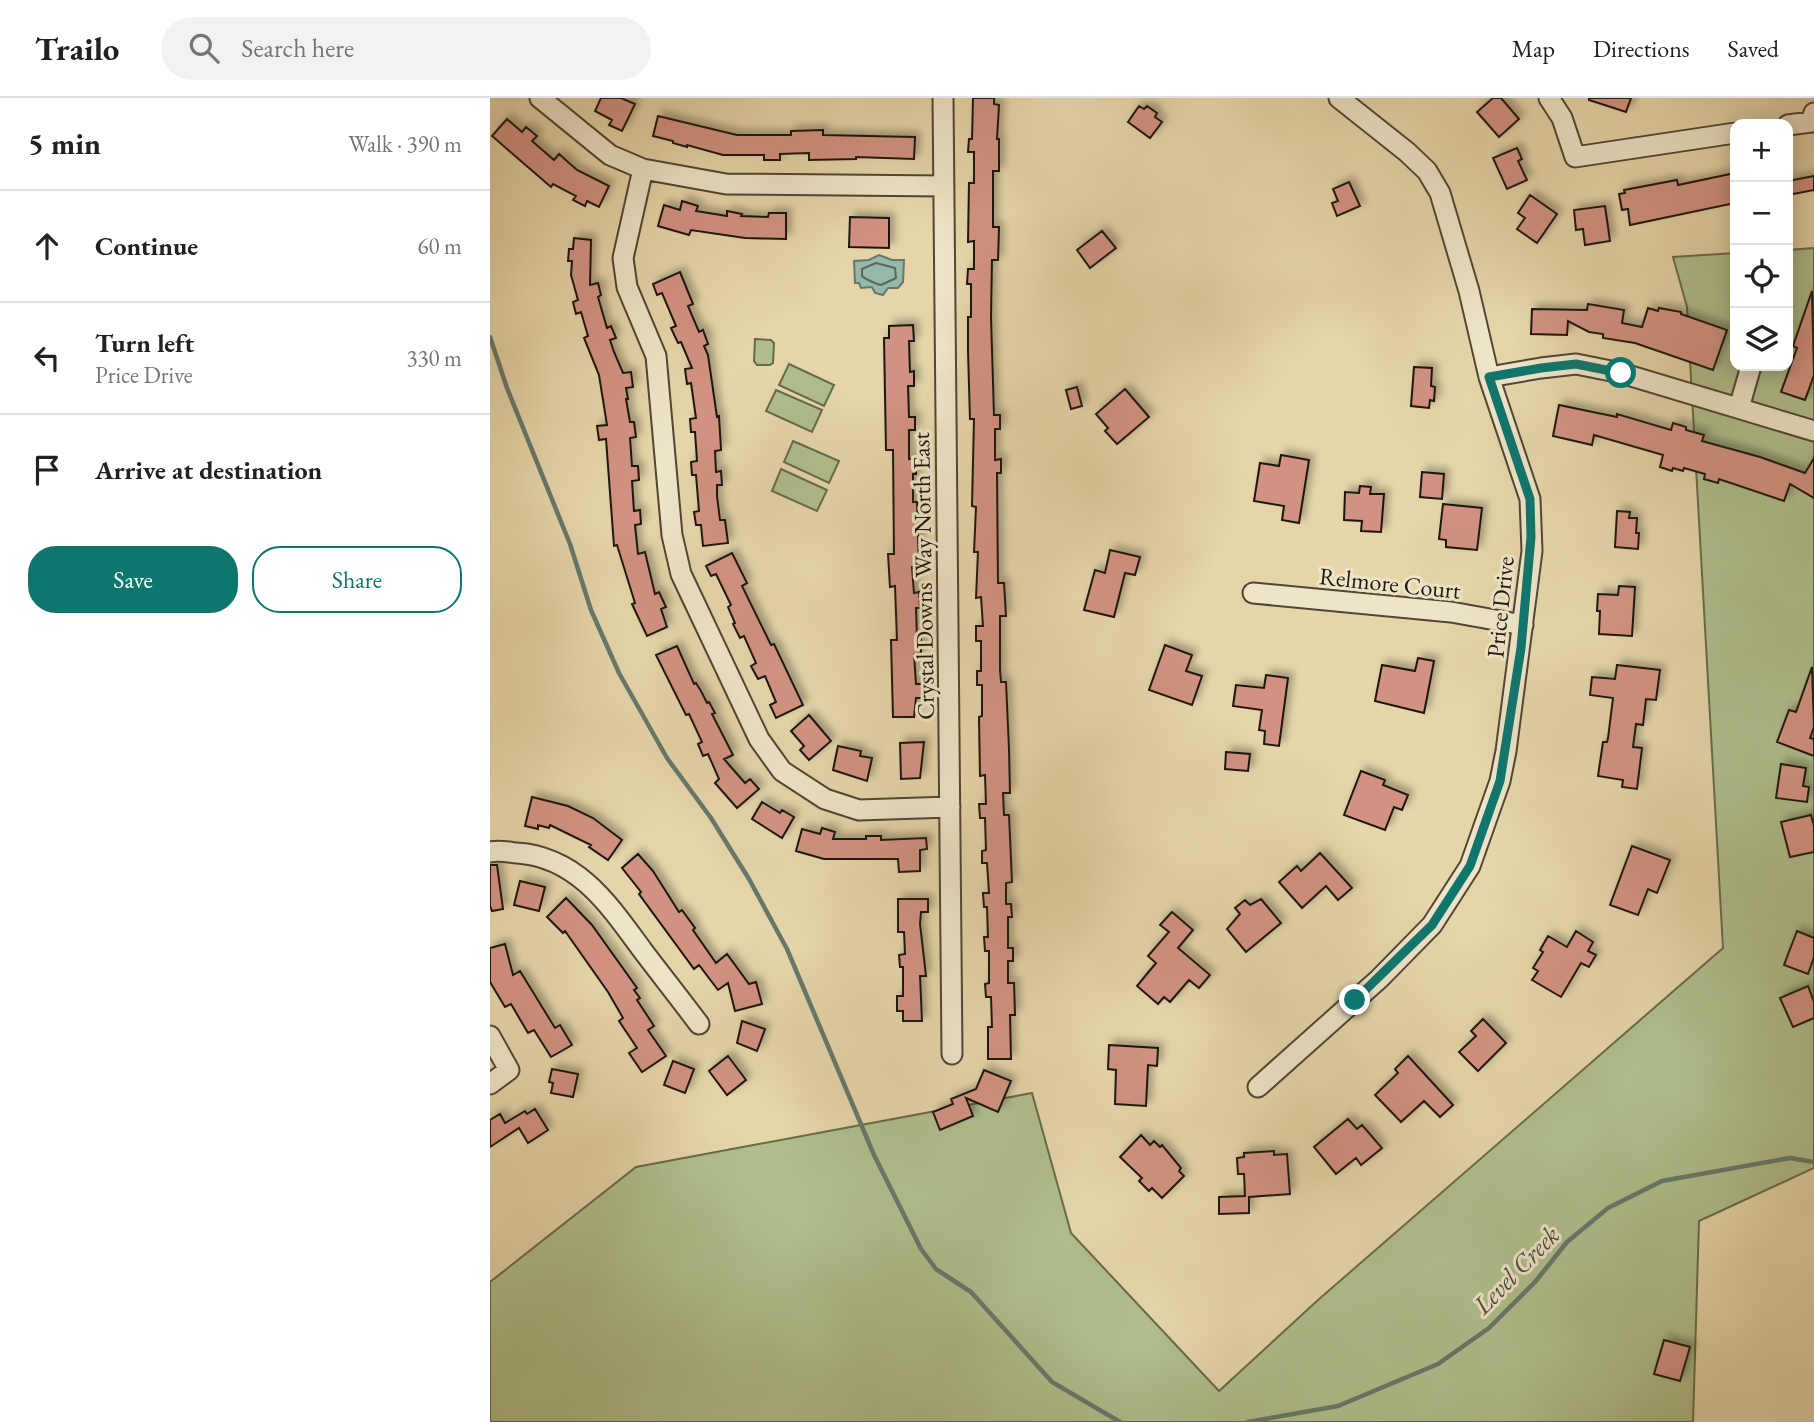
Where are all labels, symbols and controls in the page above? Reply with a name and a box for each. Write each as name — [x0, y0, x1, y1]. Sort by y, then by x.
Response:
search box — [161, 17, 651, 80]
text: Trailo — [35, 27, 119, 70]
icon: search — [185, 29, 223, 67]
text: Search here — [241, 31, 354, 65]
text: Map — [1512, 33, 1555, 64]
text: Directions — [1593, 33, 1690, 64]
text: Saved — [1728, 33, 1779, 64]
map controls — [1730, 119, 1793, 371]
button: + — [1730, 119, 1793, 182]
text: 5 min — [28, 124, 101, 163]
text: Walk · 390 m — [348, 129, 462, 159]
button: − — [1730, 182, 1793, 245]
icon: ahead — [28, 227, 66, 265]
text: Continue — [95, 229, 198, 263]
text: 60 m — [417, 231, 462, 261]
button: locate — [1730, 245, 1793, 308]
button: layers — [1730, 308, 1793, 371]
text: Turn left — [95, 326, 194, 360]
icon: left — [28, 339, 66, 377]
text: 330 m — [406, 343, 462, 373]
route start — [1605, 357, 1636, 388]
text: Price Drive — [95, 360, 193, 390]
street label: Crystal Downs Way North East — [905, 431, 941, 720]
icon: arrive — [28, 451, 66, 489]
text: Arrive at destination — [95, 453, 322, 487]
button: Save — [28, 546, 238, 613]
button: Share — [252, 546, 462, 613]
street label: Price Drive — [1479, 555, 1521, 659]
street label: Relmore Court — [1318, 560, 1463, 606]
route end — [1339, 984, 1370, 1015]
water label: Level Creek — [1465, 1218, 1567, 1322]

